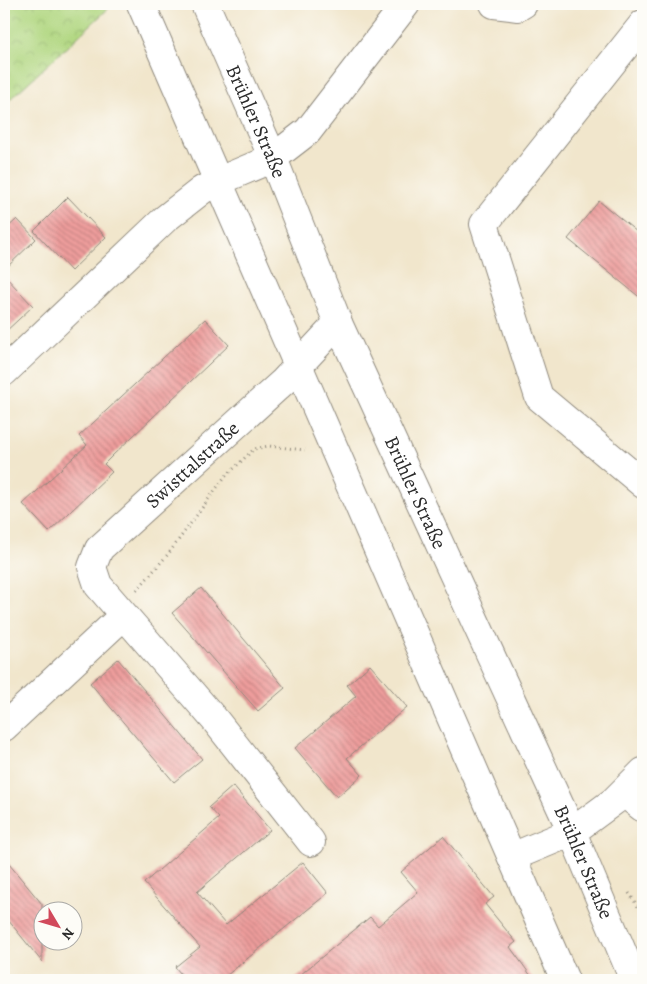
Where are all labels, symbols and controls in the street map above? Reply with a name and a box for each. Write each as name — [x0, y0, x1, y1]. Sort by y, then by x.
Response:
street label: Brühler Straße — [219, 60, 293, 182]
street label: Swisttalstraße — [140, 415, 245, 514]
street label: Brühler Straße — [378, 432, 453, 553]
street label: Brühler Straße — [547, 801, 620, 923]
north arrow — [32, 902, 82, 952]
text: N — [57, 924, 78, 944]

